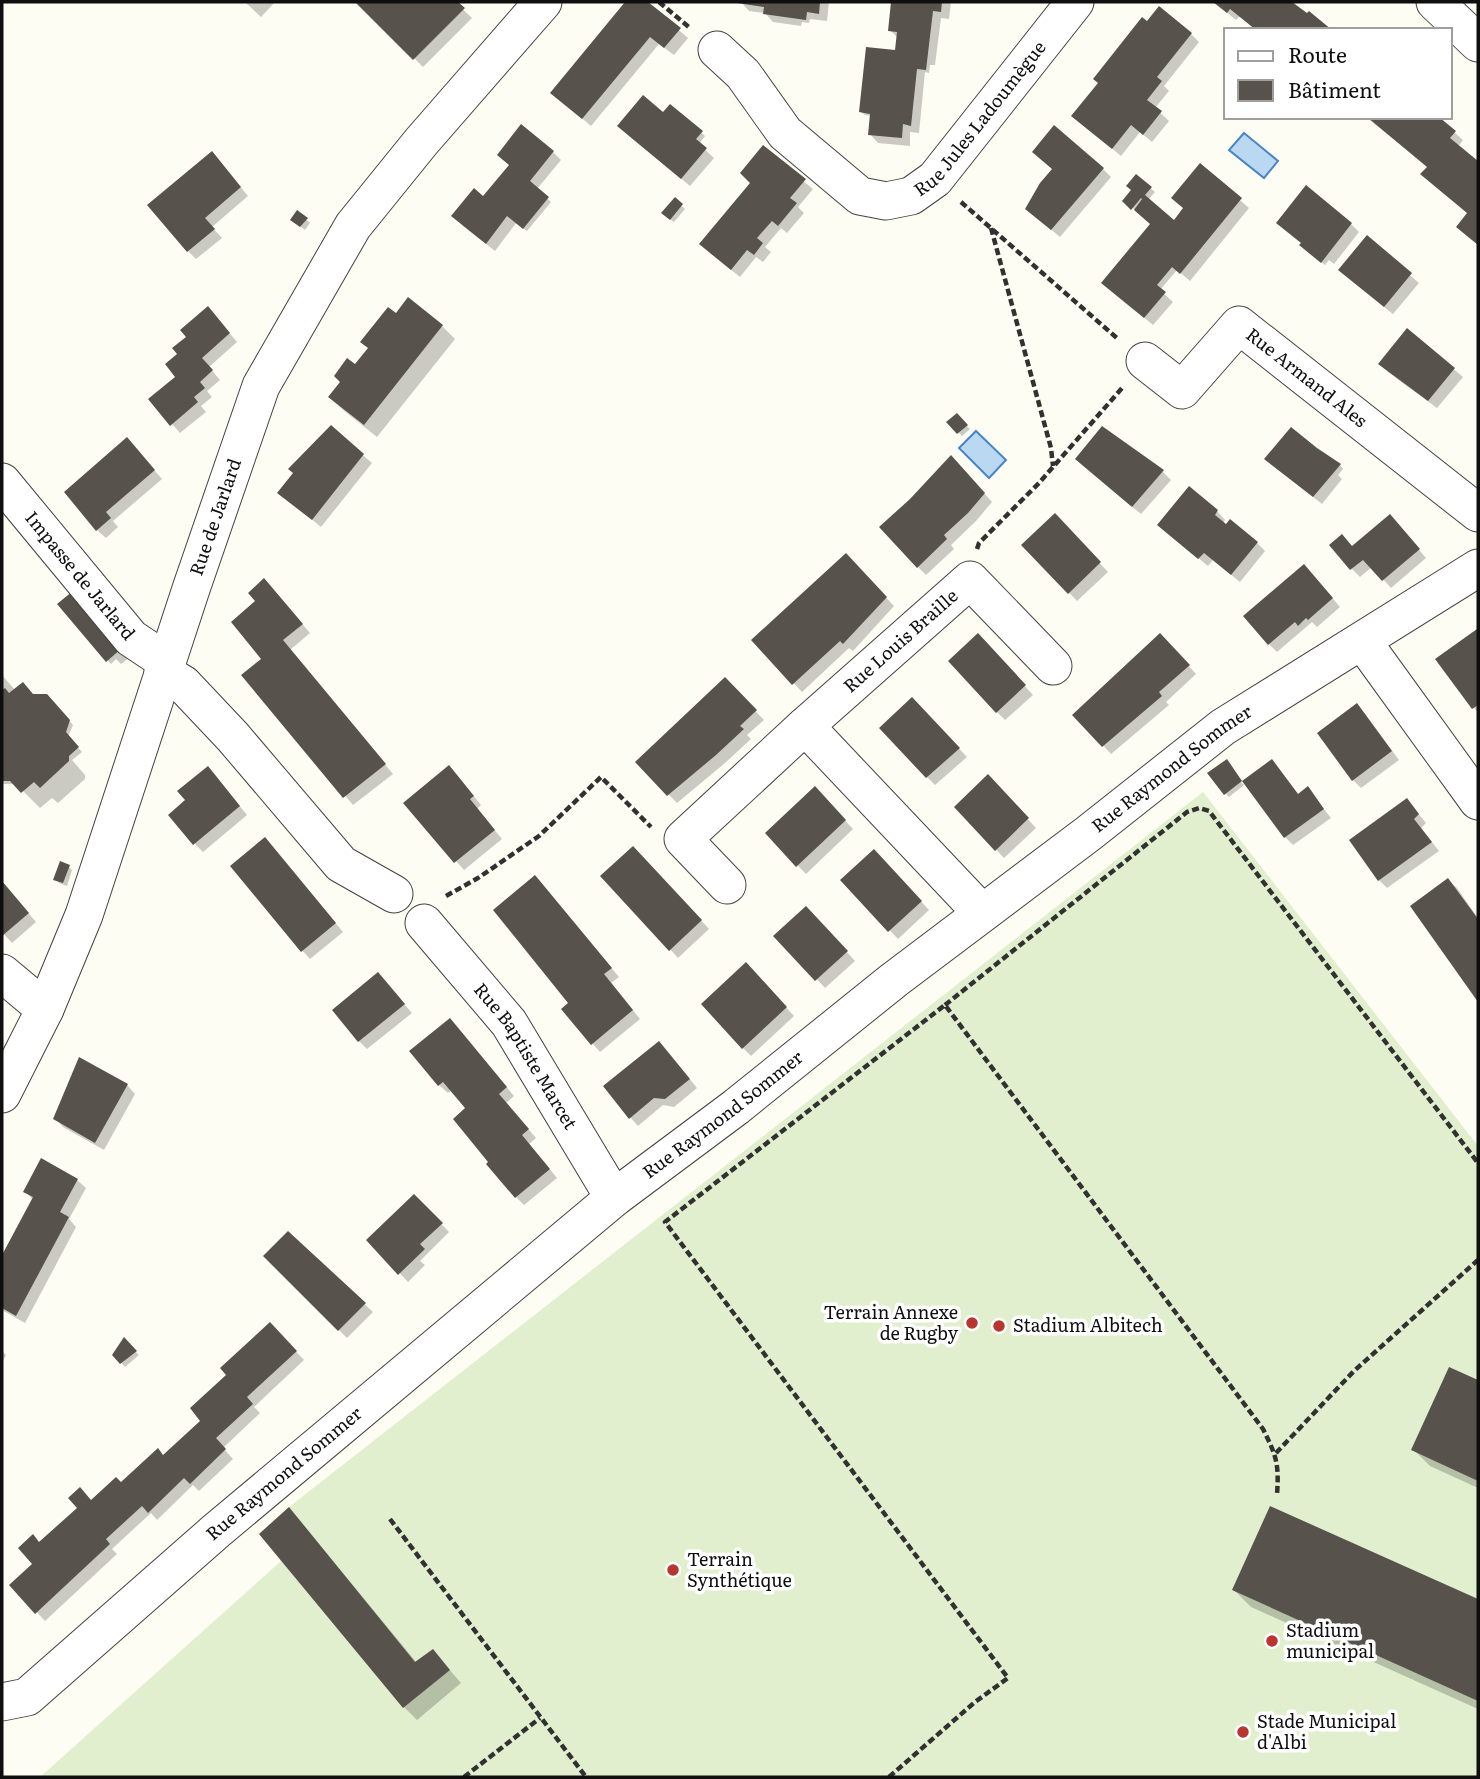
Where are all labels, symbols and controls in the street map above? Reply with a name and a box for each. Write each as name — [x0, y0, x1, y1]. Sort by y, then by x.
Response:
legend — [1224, 28, 1452, 119]
street label: Rue Jules Ladoumègue — [908, 34, 1052, 202]
text: Route — [1288, 38, 1347, 69]
text: Bâtiment — [1288, 73, 1381, 104]
street label: Rue Armand Ales — [1241, 320, 1374, 433]
street label: Rue de Jarlard — [182, 455, 247, 579]
street label: Impasse de Jarlard — [19, 505, 142, 645]
street label: Rue Louis Braille — [837, 582, 963, 698]
street label: Rue Raymond Sommer — [1085, 697, 1257, 838]
street label: Rue Baptiste Marcet — [468, 976, 585, 1135]
street label: Rue Raymond Sommer — [636, 1043, 809, 1184]
place label: Terrain Annexe de Rugby — [824, 1298, 959, 1346]
place label: Stadium Albitech — [1013, 1311, 1163, 1338]
marker: Terrain Annexe de Rugby — [964, 1315, 980, 1331]
marker: Stadium Albitech — [991, 1318, 1007, 1334]
street label: Rue Raymond Sommer — [199, 1399, 368, 1546]
place label: Terrain Synthétique — [687, 1545, 792, 1593]
marker: Terrain Synthétique — [665, 1562, 681, 1578]
place label: Stadium municipal — [1286, 1616, 1374, 1664]
marker: Stadium municipal — [1264, 1633, 1280, 1649]
place label: Stade Municipal d'Albi — [1257, 1707, 1396, 1755]
marker: Stade Municipal d'Albi — [1235, 1724, 1251, 1740]

